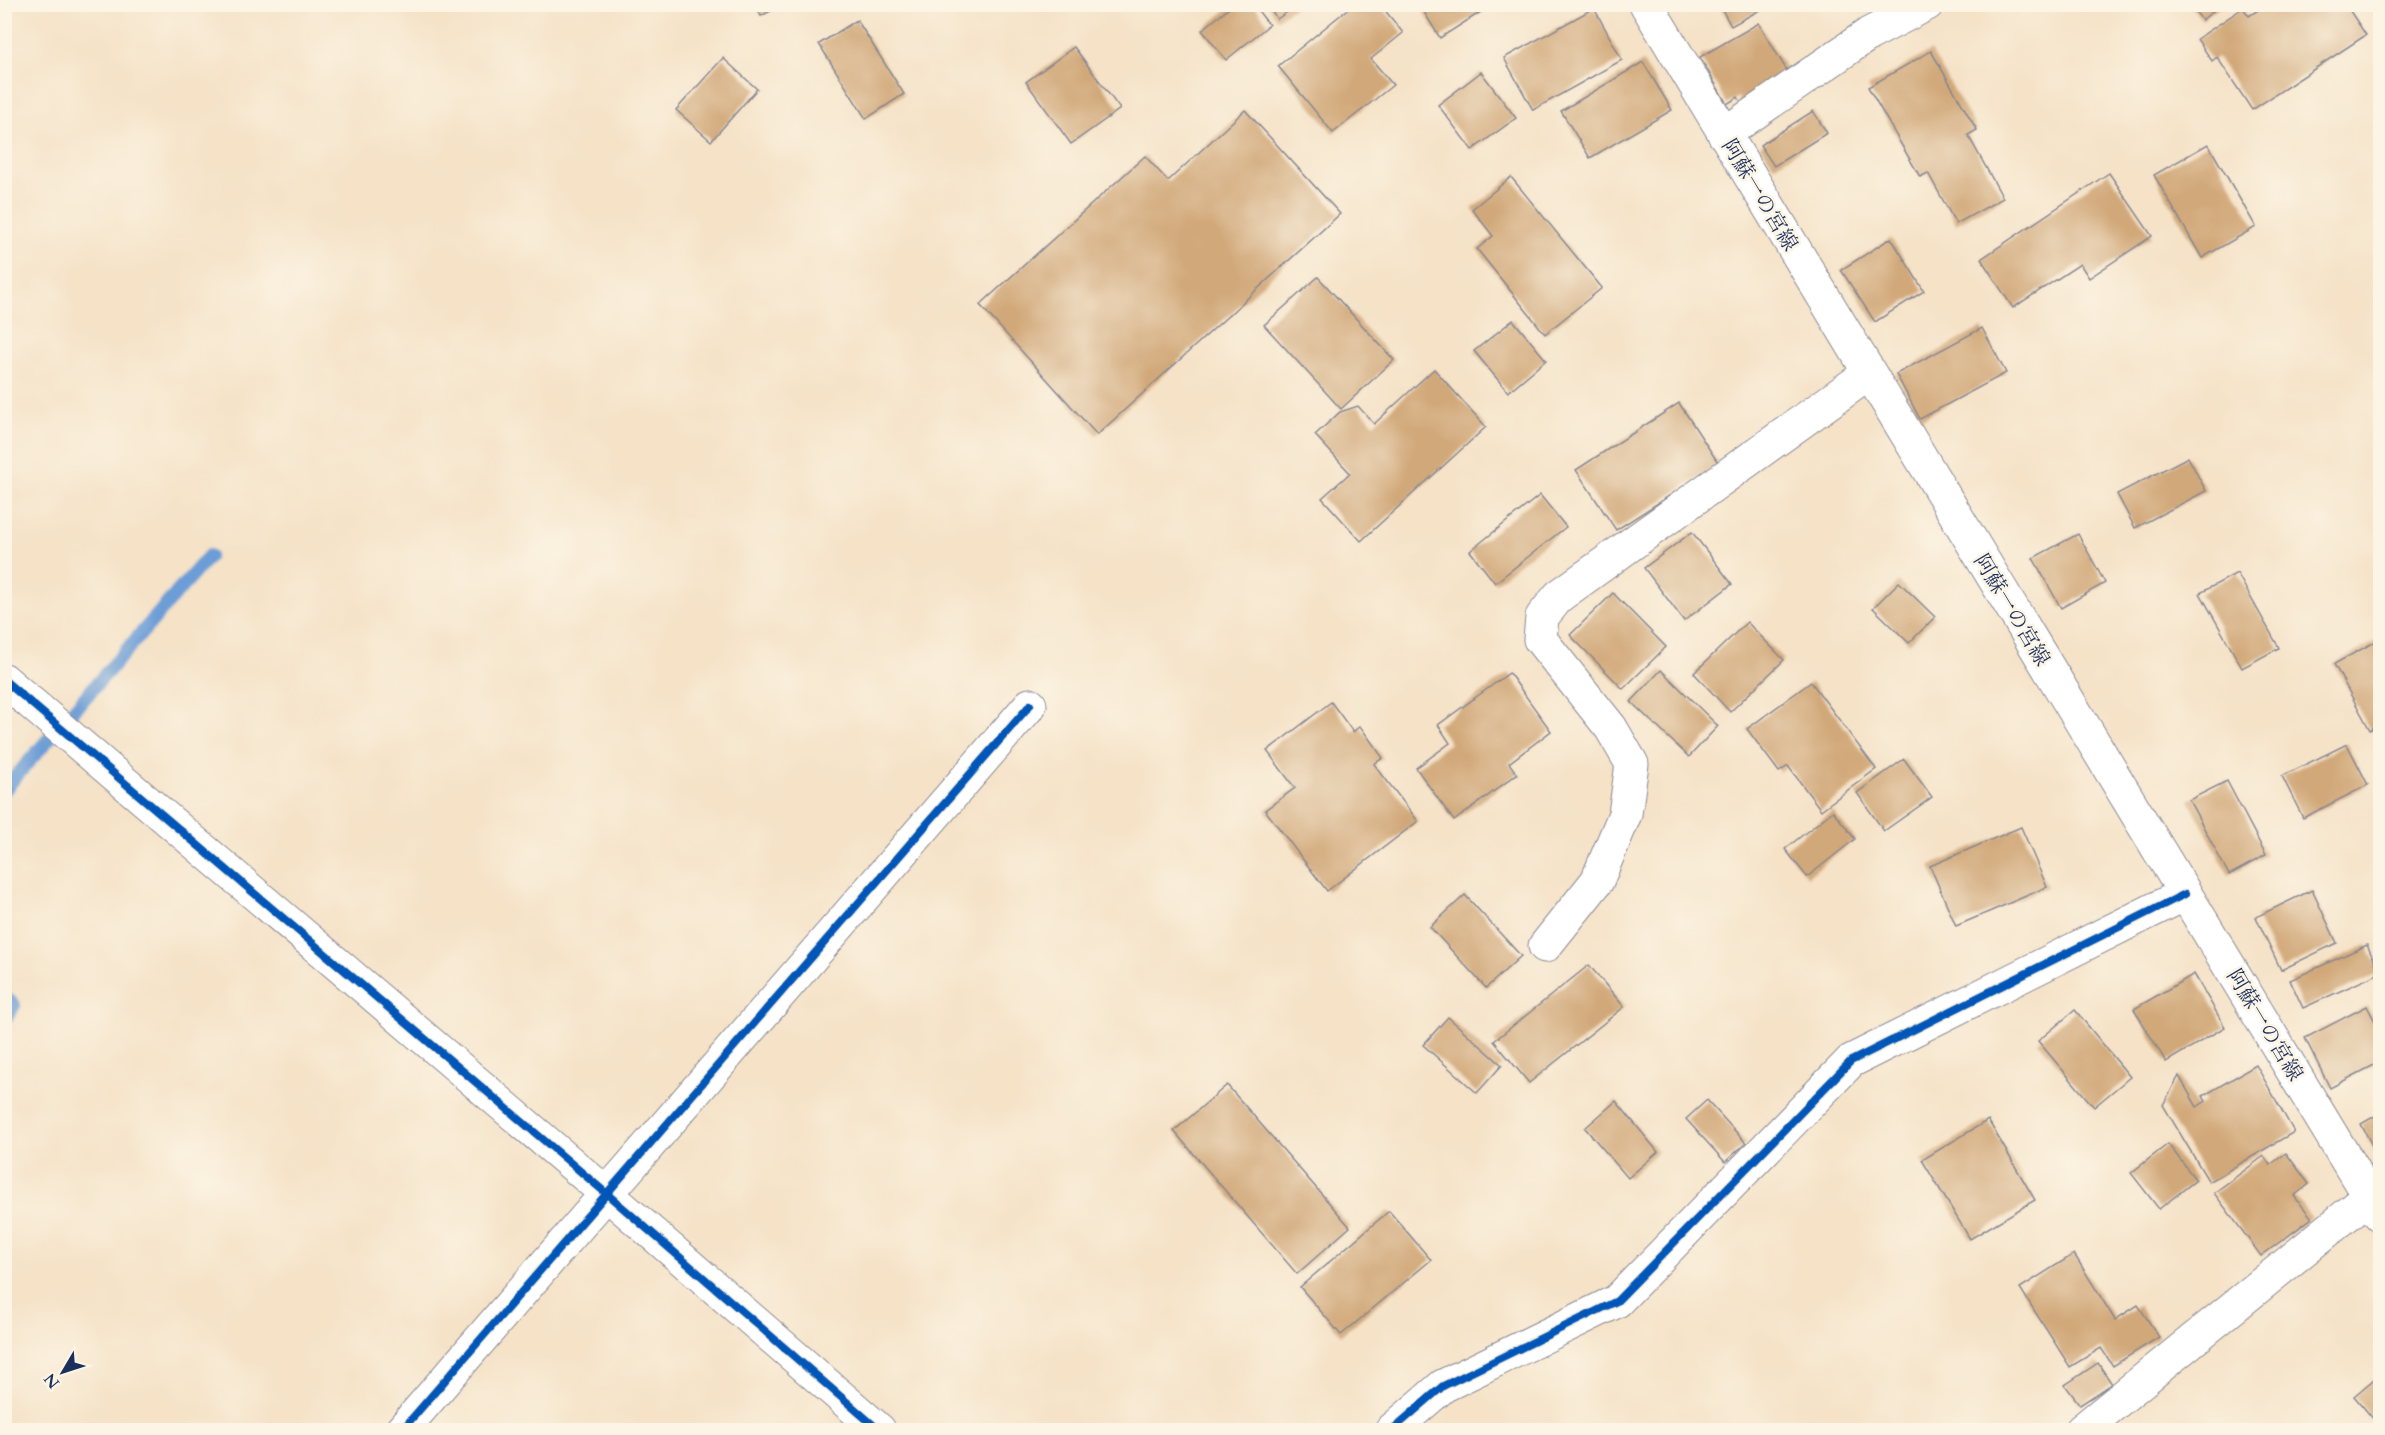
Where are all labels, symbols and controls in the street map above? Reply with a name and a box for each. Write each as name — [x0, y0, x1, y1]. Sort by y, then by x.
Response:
street label: 阿蘇一の宮線 — [1715, 134, 1804, 257]
street label: 阿蘇一の宮線 — [1967, 549, 2056, 672]
street label: 阿蘇一の宮線 — [2220, 964, 2309, 1087]
north arrow — [33, 1342, 93, 1402]
text: N — [39, 1368, 65, 1393]

